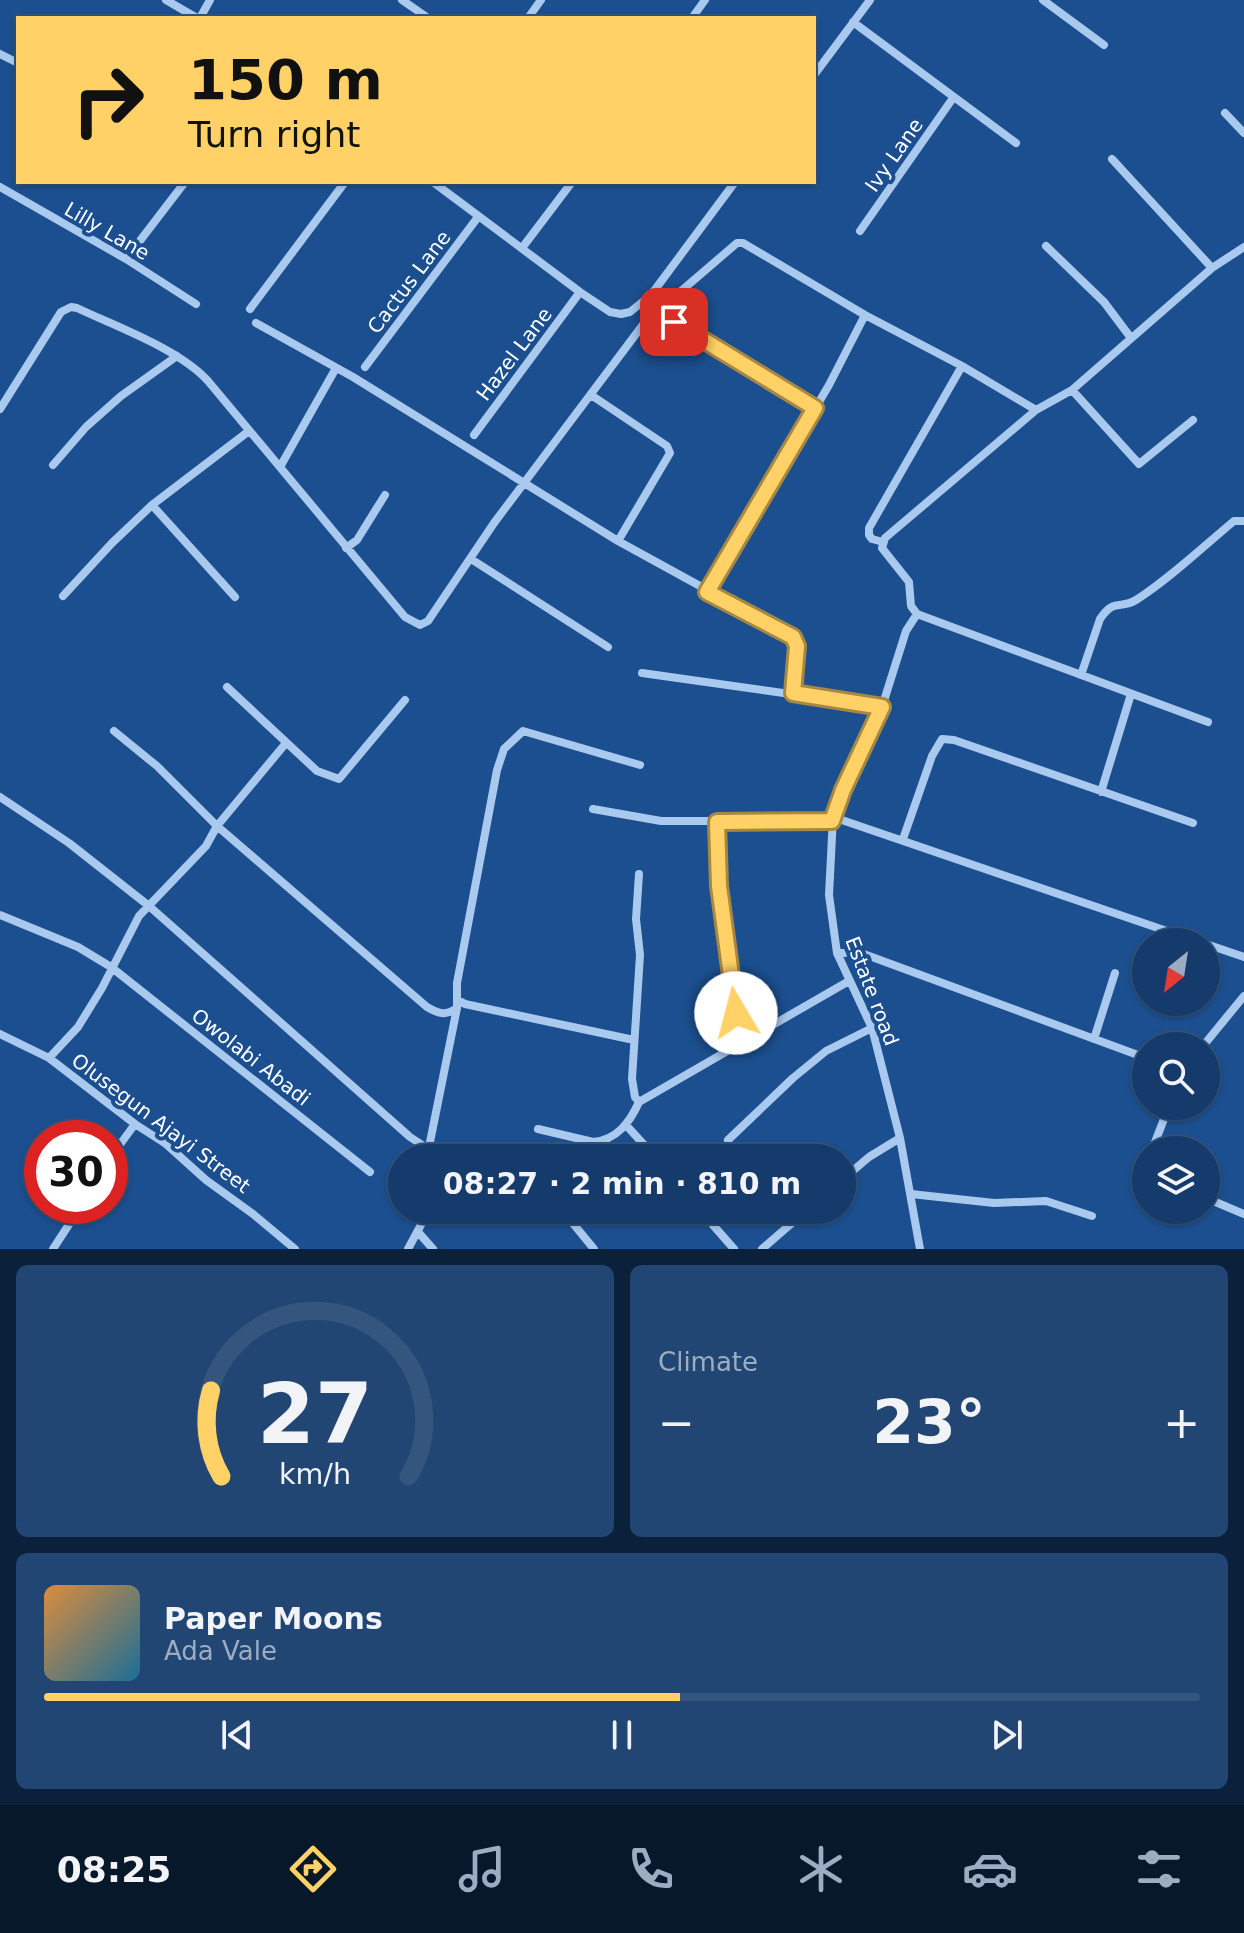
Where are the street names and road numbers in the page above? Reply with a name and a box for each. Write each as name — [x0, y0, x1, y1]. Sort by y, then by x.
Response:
street label: Ivy Lane — [860, 114, 928, 196]
street label: Lilly Lane — [60, 197, 154, 265]
street label: Cactus Lane — [362, 226, 456, 338]
street label: Hazel Lane — [471, 303, 557, 405]
street label: Estate road — [840, 933, 904, 1049]
street label: Owolabi Abadi — [187, 1003, 315, 1111]
street label: Olusegun Ajayi Street — [67, 1048, 255, 1198]

